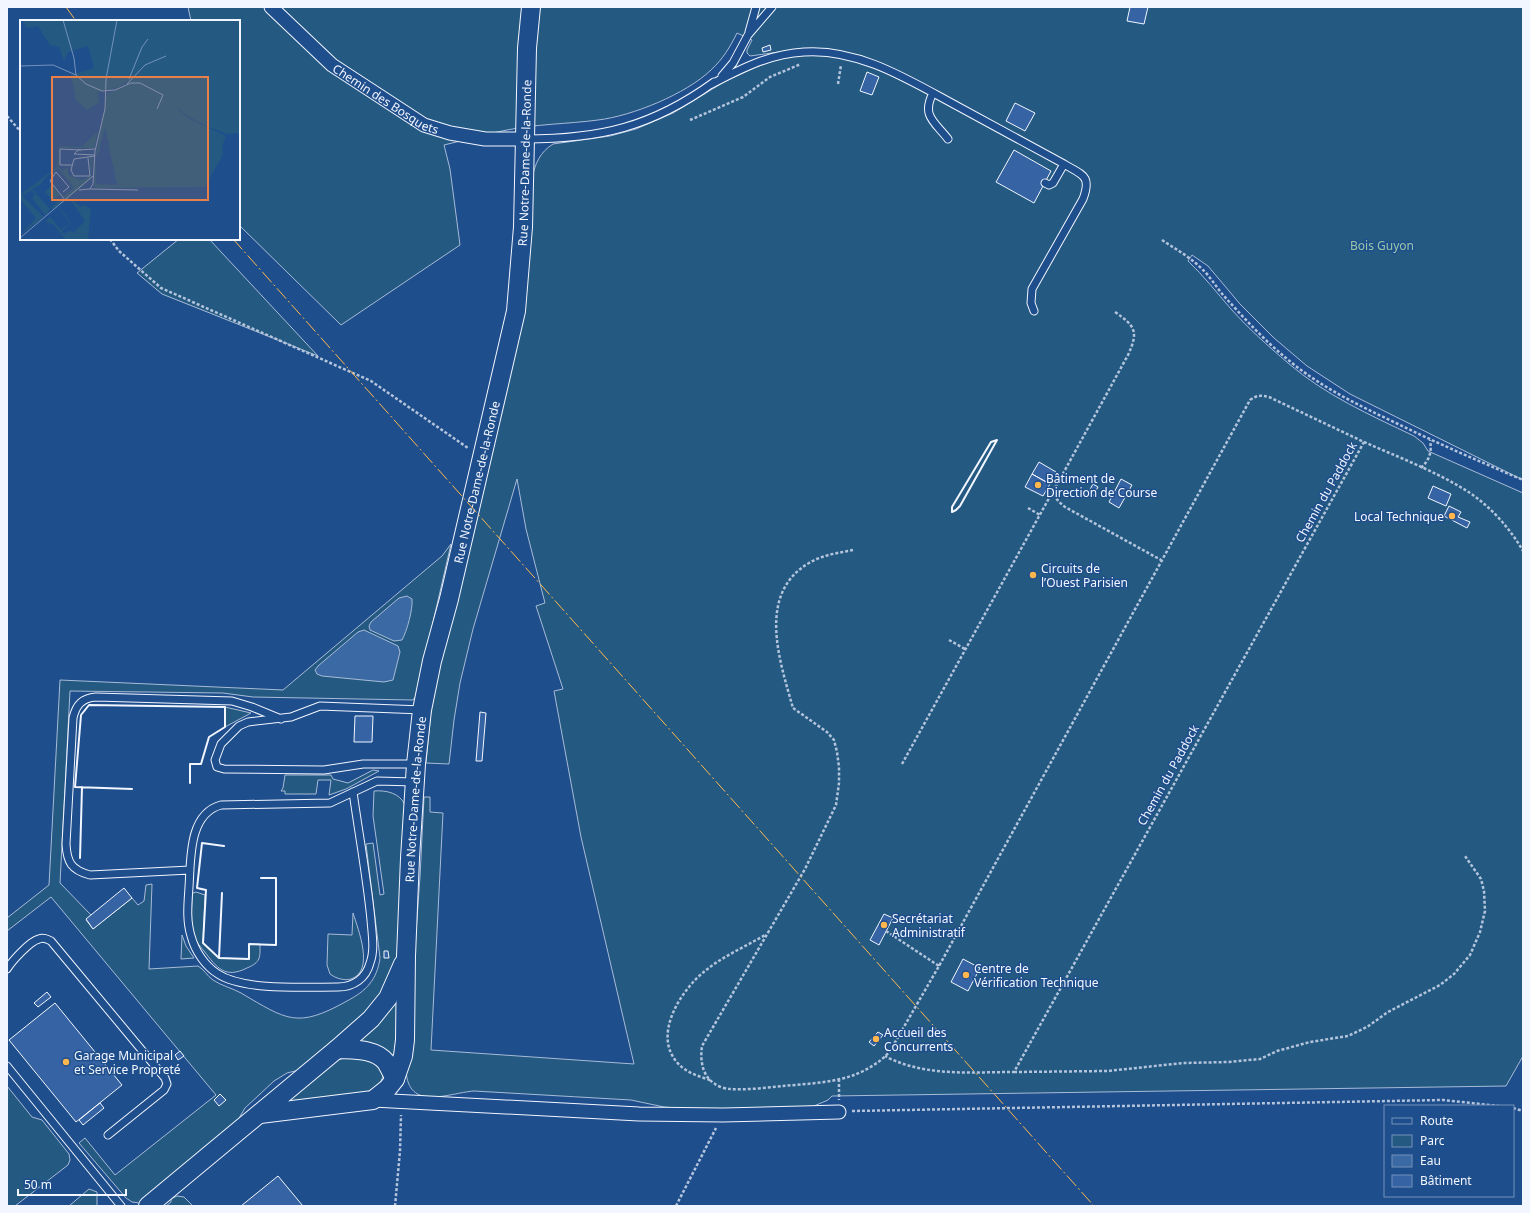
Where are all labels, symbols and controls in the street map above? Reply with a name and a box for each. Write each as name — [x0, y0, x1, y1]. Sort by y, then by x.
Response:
inset map — [20, 20, 240, 240]
street label: Chemin des Bosquets — [330, 59, 441, 138]
street label: Rue Notre-Dame-de-la-Ronde — [513, 79, 535, 247]
park label: Bois Guyon — [1350, 237, 1414, 254]
street label: Rue Notre-Dame-de-la-Ronde — [449, 399, 503, 565]
street label: Chemin du Paddock — [1291, 438, 1361, 545]
place label: Bâtiment de Direction de Course — [1046, 470, 1158, 501]
marker: Bâtiment de Direction de Course — [1033, 480, 1043, 490]
place label: Local Technique — [1354, 508, 1444, 525]
marker: Local Technique — [1447, 511, 1457, 521]
place label: Circuits de l’Ouest Parisien — [1041, 560, 1128, 591]
marker: Circuits de l’Ouest Parisien — [1028, 570, 1038, 580]
street label: Rue Notre-Dame-de-la-Ronde — [401, 715, 430, 883]
street label: Chemin du Paddock — [1133, 721, 1203, 828]
place label: Secrétariat Administratif — [892, 910, 966, 941]
marker: Secrétariat Administratif — [879, 920, 889, 930]
place label: Centre de Vérification Technique — [974, 960, 1099, 991]
marker: Centre de Vérification Technique — [961, 970, 971, 980]
place label: Accueil des Concurrents — [884, 1024, 954, 1055]
marker: Accueil des Concurrents — [871, 1034, 881, 1044]
place label: Garage Municipal et Service Propreté — [74, 1047, 181, 1078]
marker: Garage Municipal et Service Propreté — [61, 1057, 71, 1067]
legend — [1384, 1105, 1514, 1197]
text: Route — [1420, 1112, 1453, 1129]
text: Parc — [1420, 1132, 1445, 1149]
text: Eau — [1420, 1152, 1441, 1169]
scale bar — [18, 1171, 126, 1197]
text: Bâtiment — [1420, 1172, 1472, 1189]
text: 50 m — [24, 1176, 52, 1193]

